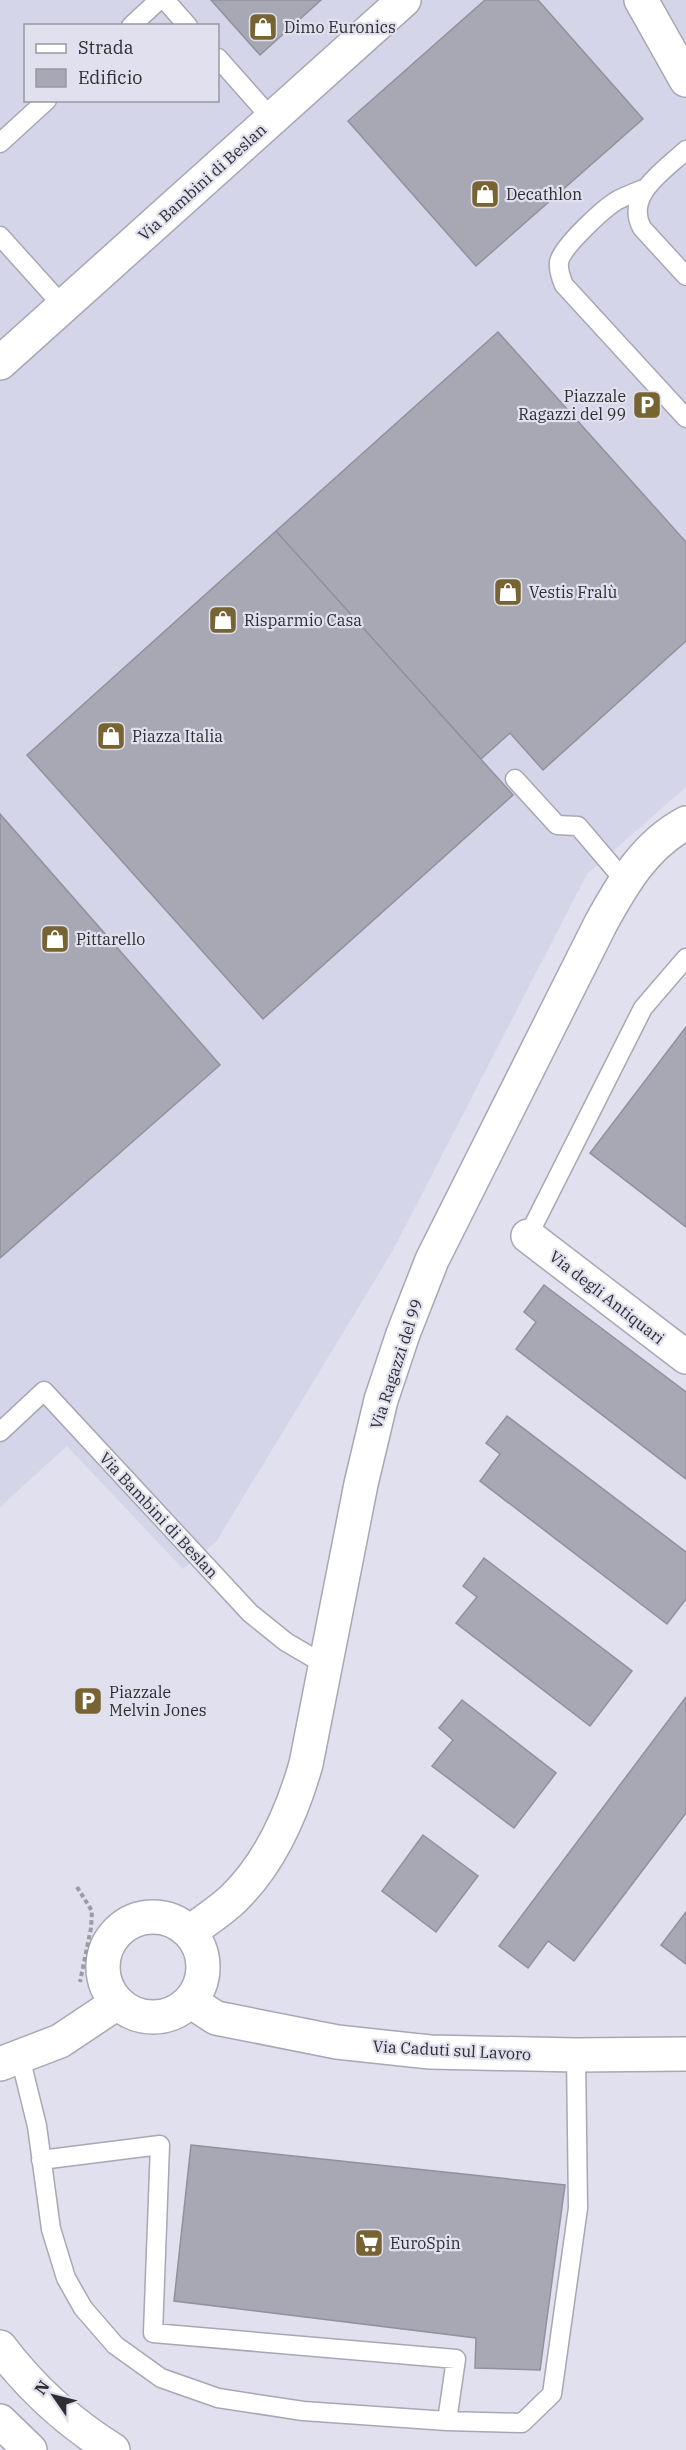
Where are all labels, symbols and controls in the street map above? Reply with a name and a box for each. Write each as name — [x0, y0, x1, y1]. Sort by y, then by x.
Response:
shop icon: Dimo Euronics — [247, 11, 279, 43]
place label: Dimo Euronics — [284, 17, 396, 37]
legend — [24, 24, 219, 102]
text: Strada — [78, 36, 134, 59]
text: Edificio — [78, 66, 142, 89]
street label: Via Bambini di Beslan — [134, 119, 270, 245]
shop icon: Decathlon — [469, 178, 501, 210]
place label: Decathlon — [506, 184, 582, 204]
place label: Piazzale Ragazzi del 99 — [518, 386, 626, 424]
parking icon: Piazzale Ragazzi del 99 — [631, 389, 663, 421]
shop icon: Vestis Fralù — [492, 576, 524, 608]
place label: Vestis Fralù — [529, 582, 617, 602]
shop icon: Risparmio Casa — [207, 604, 239, 636]
place label: Risparmio Casa — [244, 610, 362, 630]
shop icon: Piazza Italia — [95, 720, 127, 752]
place label: Piazza Italia — [132, 726, 223, 746]
shop icon: Pittarello — [39, 923, 71, 955]
place label: Pittarello — [76, 929, 145, 949]
street label: Via degli Antiquari — [545, 1246, 669, 1348]
street label: Via Ragazzi del 99 — [366, 1296, 426, 1432]
street label: Via Bambini di Beslan — [95, 1448, 223, 1582]
place label: Piazzale Melvin Jones — [109, 1682, 207, 1720]
parking icon: Piazzale Melvin Jones — [72, 1685, 104, 1717]
street label: Via Caduti sul Lavoro — [372, 2036, 532, 2064]
supermarket icon: EuroSpin — [353, 2227, 385, 2259]
place label: EuroSpin — [390, 2233, 461, 2253]
north arrow — [24, 2366, 84, 2426]
text: N — [30, 2376, 54, 2398]

